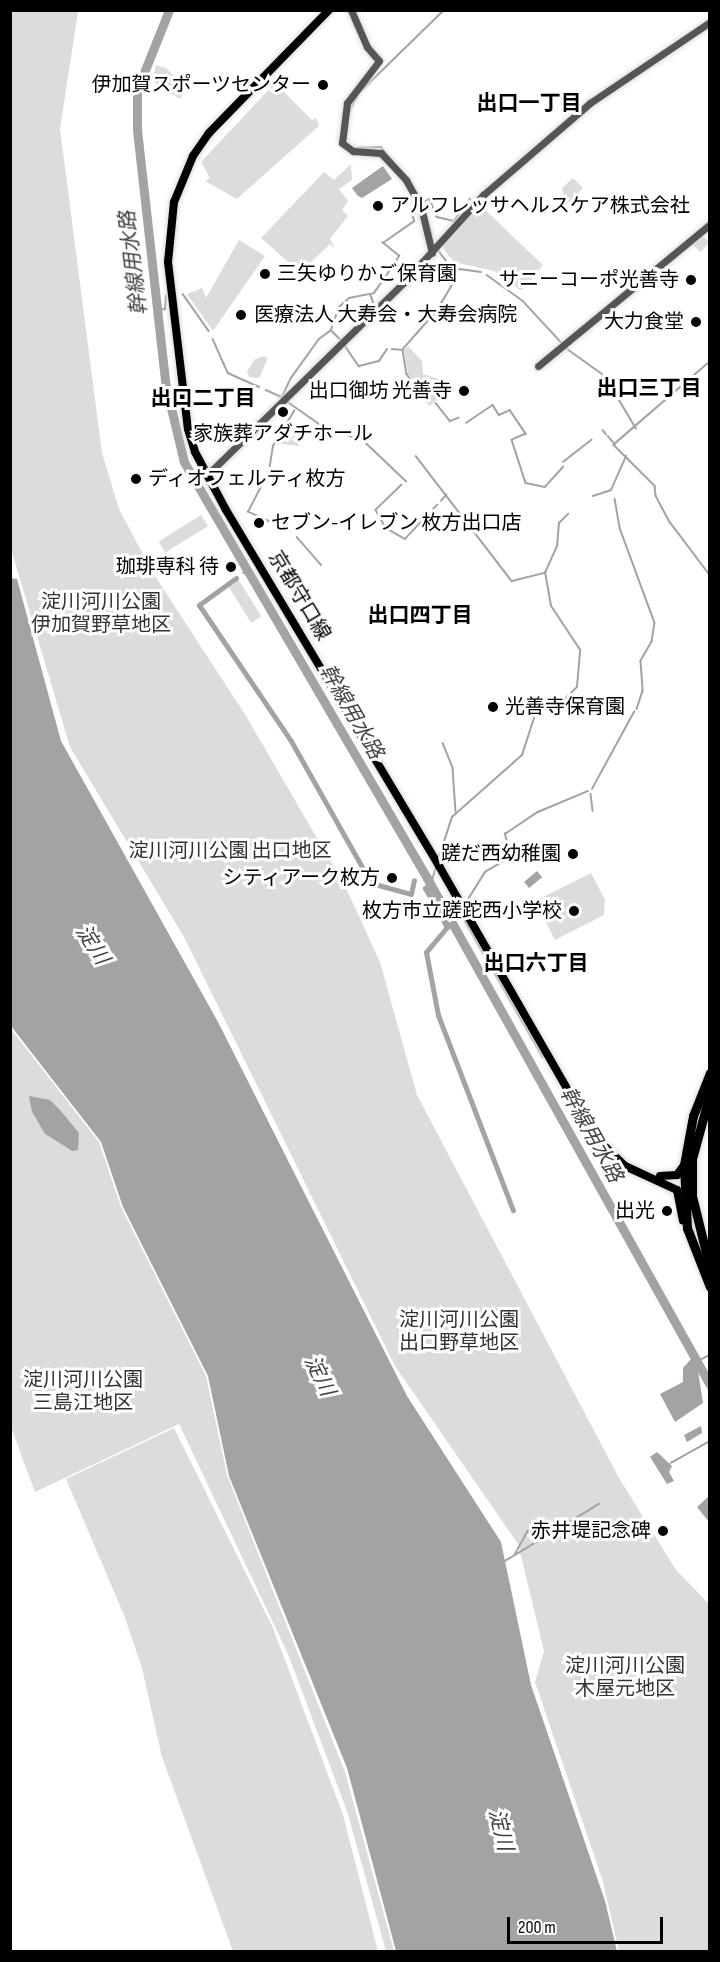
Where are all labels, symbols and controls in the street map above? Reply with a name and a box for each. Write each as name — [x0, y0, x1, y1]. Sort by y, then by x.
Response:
place label: 伊加賀スポーツセンター — [91, 73, 311, 97]
marker: 伊加賀スポーツセンター — [316, 78, 330, 92]
district label: 出口一丁目 — [477, 91, 581, 117]
place label: アルフレッサヘルスケア株式会社 — [390, 194, 690, 218]
marker: アルフレッサヘルスケア株式会社 — [371, 199, 385, 213]
water label: 幹線用水路 — [115, 209, 153, 317]
place label: 三矢ゆりかご保育園 — [277, 262, 457, 286]
marker: 三矢ゆりかご保育園 — [258, 267, 272, 281]
place label: サニーコーポ光善寺 — [499, 268, 679, 292]
marker: サニーコーポ光善寺 — [684, 273, 698, 287]
place label: 医療法人 大寿会・大寿会病院 — [254, 303, 517, 327]
marker: 医療法人 大寿会・大寿会病院 — [232, 306, 250, 324]
place label: 大力食堂 — [604, 310, 684, 334]
marker: 大力食堂 — [689, 315, 703, 329]
district label: 出口三丁目 — [597, 376, 701, 402]
place label: 出口御坊 光善寺 — [309, 379, 452, 403]
marker: 出口御坊 光善寺 — [457, 384, 471, 398]
district label: 出口二丁目 — [151, 386, 255, 412]
marker: 家族葬アダチホール — [276, 405, 290, 419]
place label: 家族葬アダチホール — [193, 422, 373, 446]
place label: ディオフェルティ枚方 — [148, 467, 348, 491]
marker: ディオフェルティ枚方 — [129, 472, 143, 486]
place label: セブン-イレブン 枚方出口店 — [271, 511, 522, 535]
marker: セブン-イレブン 枚方出口店 — [252, 516, 266, 530]
street label: 京都守口線 — [263, 547, 335, 645]
place label: 珈琲専科 待 — [116, 555, 219, 579]
marker: 珈琲専科 待 — [224, 560, 238, 574]
park label: 淀川河川公園 伊加賀野草地区 — [31, 590, 171, 637]
district label: 出口四丁目 — [368, 603, 472, 629]
water label: 幹線用水路 — [314, 660, 388, 764]
place label: 光善寺保育園 — [505, 695, 625, 719]
marker: 光善寺保育園 — [486, 700, 500, 714]
park label: 淀川河川公園 出口地区 — [128, 839, 332, 863]
place label: 蹉だ西幼稚園 — [441, 842, 561, 866]
marker: 蹉だ西幼稚園 — [566, 847, 580, 861]
place label: シティアーク枚方 — [221, 866, 380, 890]
marker: シティアーク枚方 — [385, 871, 399, 885]
place label: 枚方市立蹉跎西小学校 — [362, 899, 562, 923]
marker: 枚方市立蹉跎西小学校 — [567, 904, 581, 918]
water label: 淀川 — [70, 921, 114, 969]
district label: 出口六丁目 — [484, 951, 588, 977]
water label: 幹線用水路 — [555, 1083, 627, 1187]
place label: 出光 — [615, 1199, 655, 1223]
marker: 出光 — [660, 1204, 674, 1218]
park label: 淀川河川公園 出口野草地区 — [399, 1308, 519, 1355]
water label: 淀川 — [298, 1352, 340, 1400]
park label: 淀川河川公園 三島江地区 — [23, 1368, 143, 1415]
place label: 赤井堤記念碑 — [531, 1519, 651, 1543]
marker: 赤井堤記念碑 — [656, 1524, 670, 1538]
park label: 淀川河川公園 木屋元地区 — [565, 1655, 685, 1702]
water label: 淀川 — [483, 1807, 517, 1853]
scale bar — [510, 1905, 666, 1943]
text: 200 m — [518, 1917, 556, 1938]

